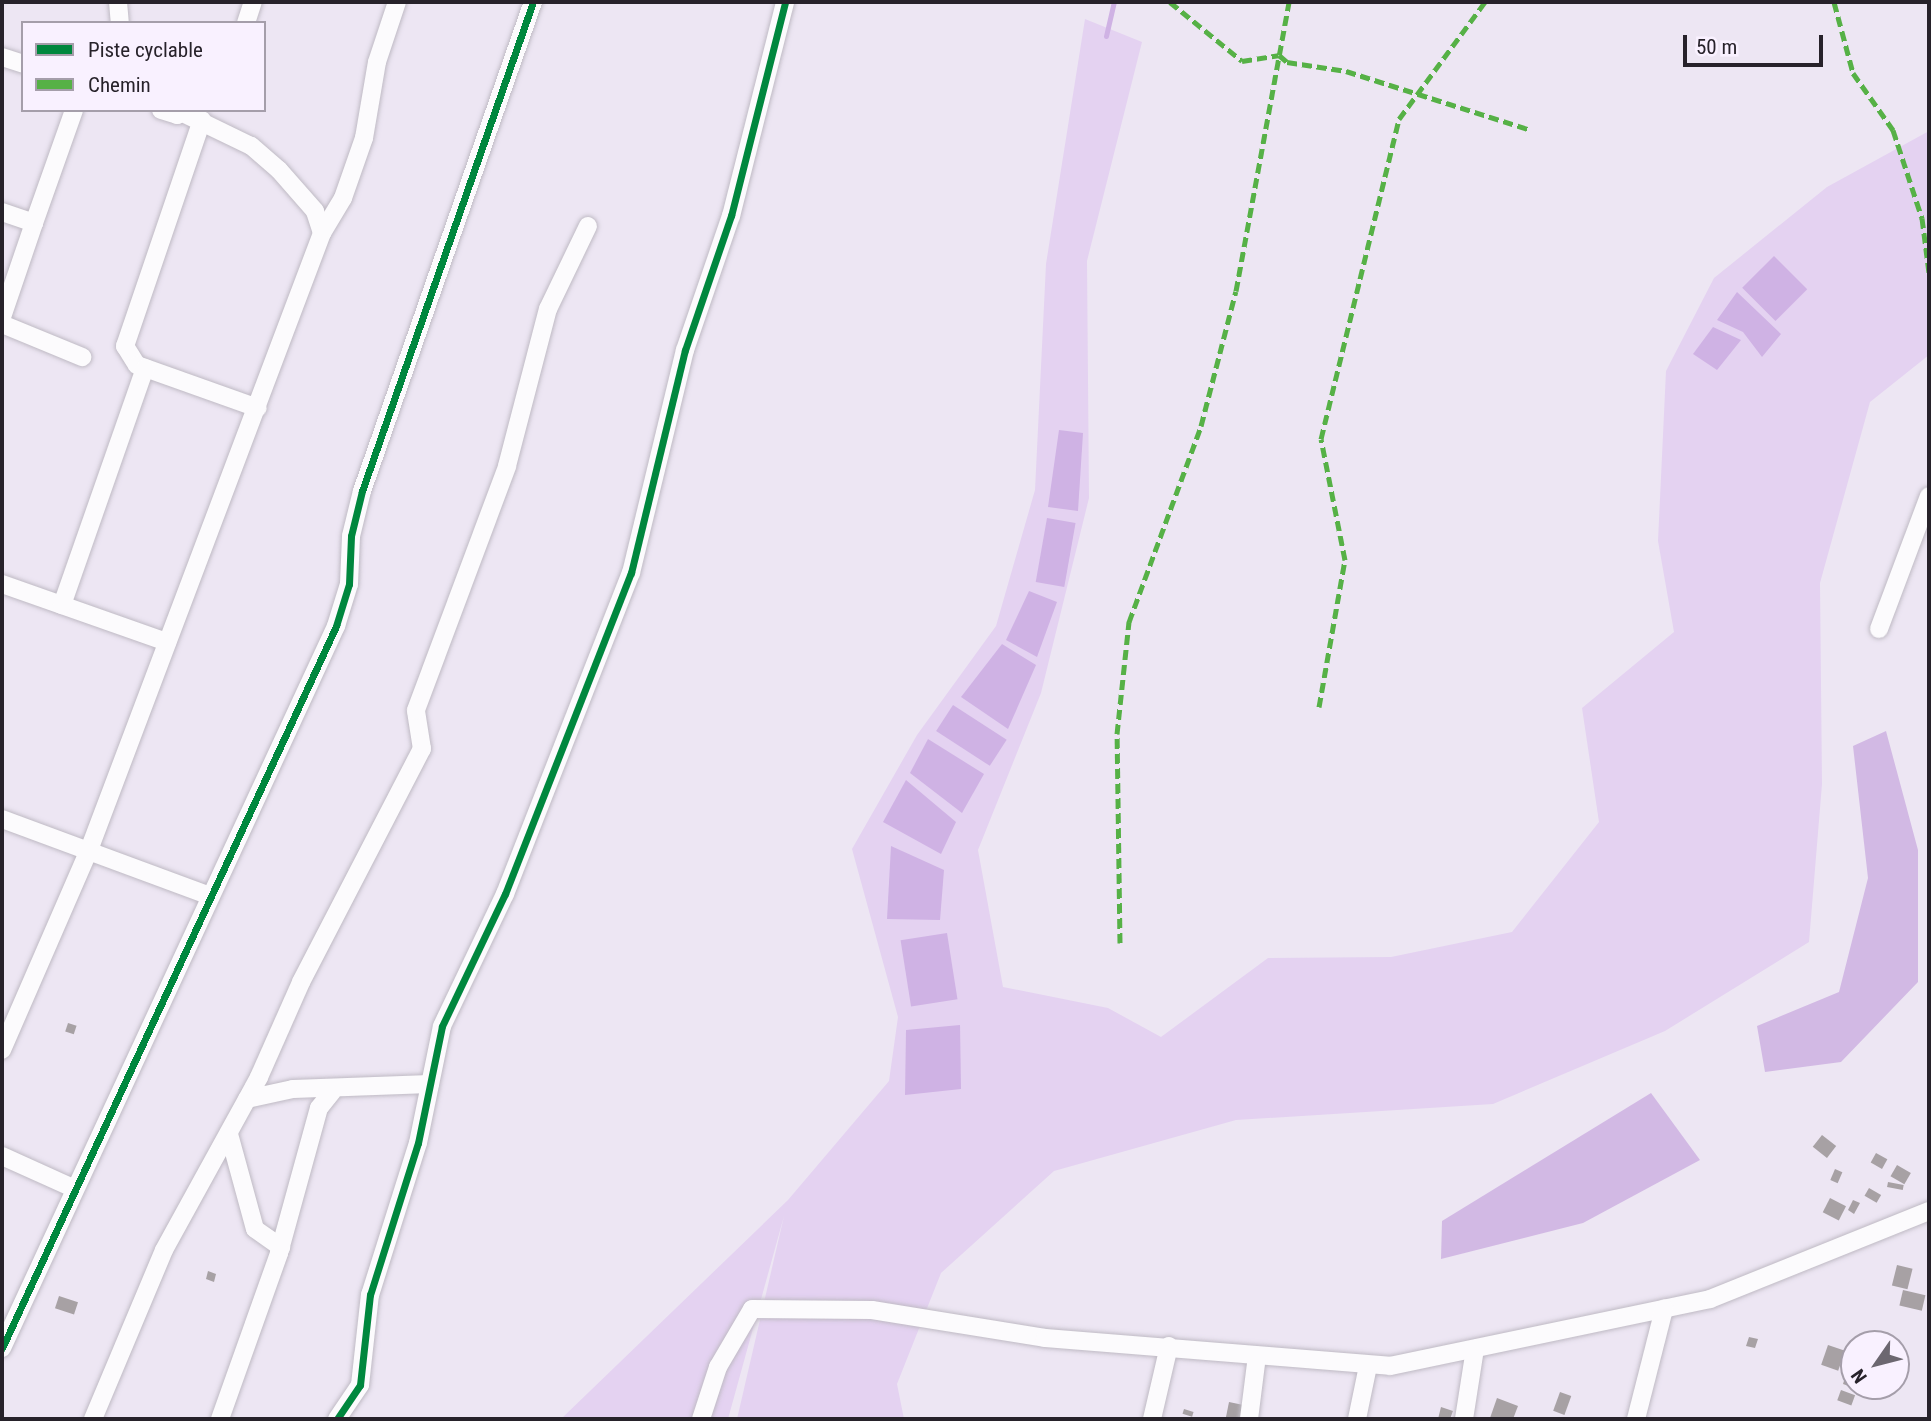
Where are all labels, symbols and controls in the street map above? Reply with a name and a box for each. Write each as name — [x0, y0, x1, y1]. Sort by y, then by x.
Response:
legend — [21, 21, 266, 112]
scale bar — [1686, 21, 1826, 65]
text: 50 m — [1696, 35, 1737, 59]
text: Piste cyclable — [88, 38, 203, 62]
text: Chemin — [88, 73, 151, 97]
north arrow — [1840, 1330, 1910, 1400]
text: N — [1846, 1365, 1872, 1388]

